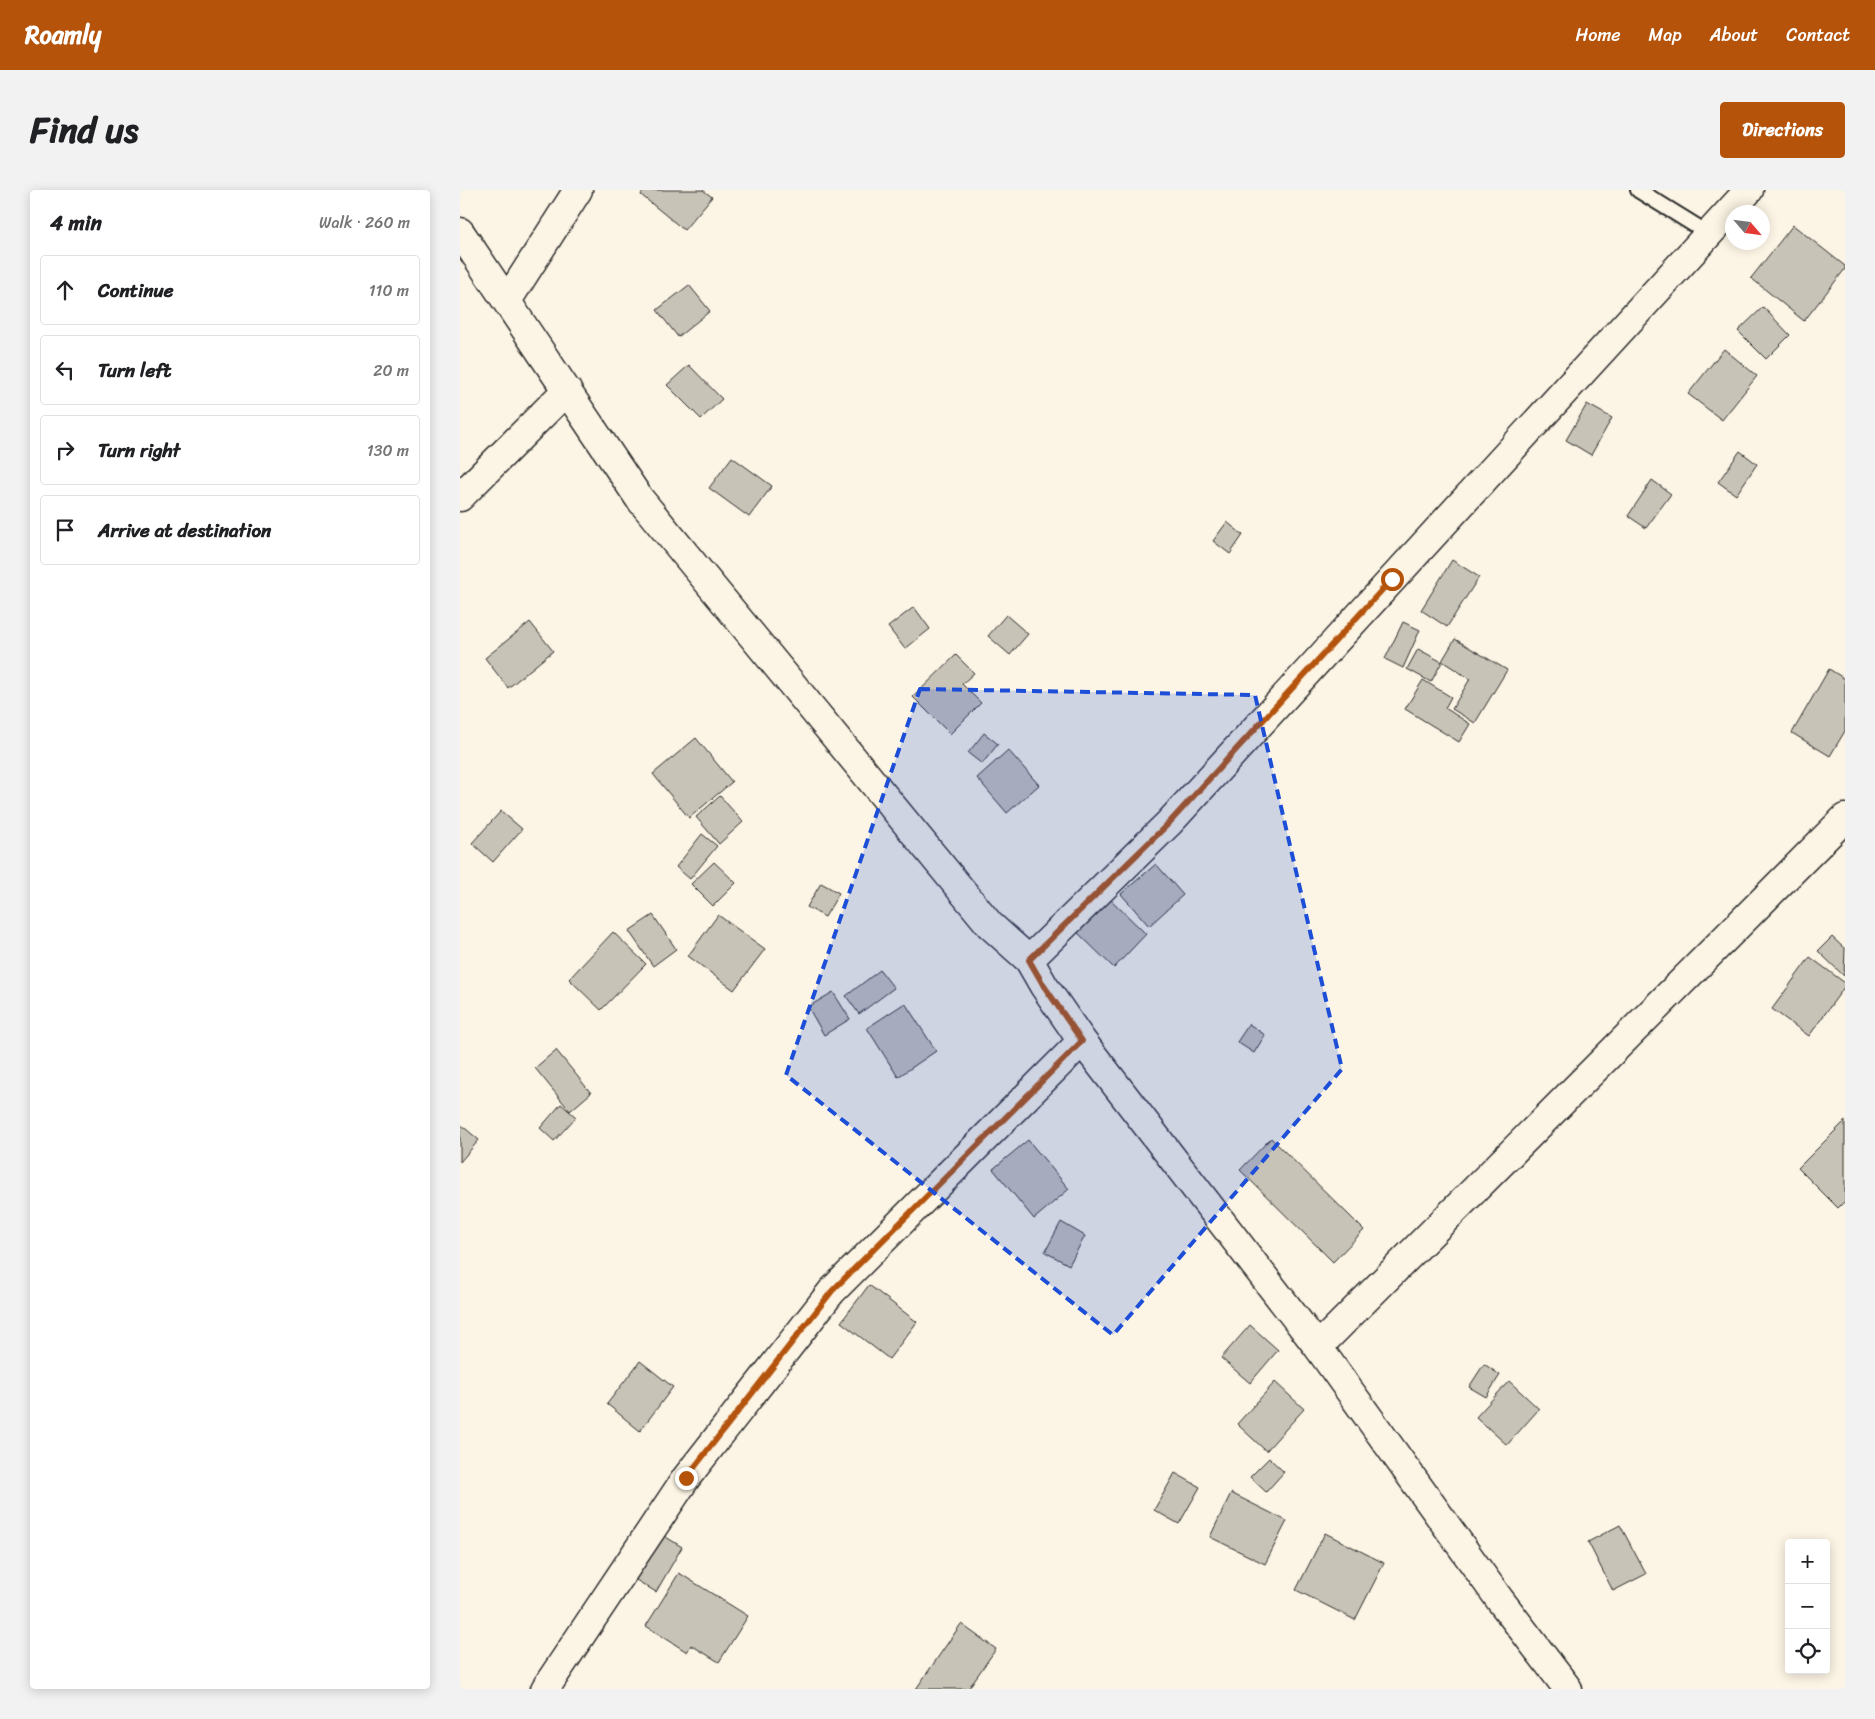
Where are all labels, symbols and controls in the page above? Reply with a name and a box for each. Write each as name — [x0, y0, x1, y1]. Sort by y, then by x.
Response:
text: Roamly — [25, 14, 101, 56]
text: Home — [1576, 19, 1621, 51]
text: Map — [1649, 19, 1682, 51]
text: About — [1710, 19, 1758, 51]
text: Contact — [1786, 19, 1850, 51]
text: Find us — [30, 99, 138, 161]
button: Directions — [1720, 102, 1845, 158]
text: 4 min — [50, 204, 102, 242]
north arrow — [1725, 205, 1770, 250]
text: Walk · 260 m — [319, 208, 410, 237]
text: Continue — [98, 274, 174, 307]
icon: ahead — [51, 276, 79, 304]
text: 110 m — [369, 276, 409, 305]
text: Turn left — [98, 354, 171, 387]
icon: left — [51, 356, 79, 384]
text: 20 m — [373, 356, 409, 385]
text: Turn right — [98, 434, 180, 467]
icon: right — [51, 436, 79, 464]
text: 130 m — [367, 436, 409, 465]
text: Arrive at destination — [98, 514, 271, 547]
icon: arrive — [51, 516, 79, 544]
route start — [1381, 568, 1404, 591]
route end — [675, 1467, 698, 1490]
map controls — [1785, 1539, 1830, 1674]
button: + — [1785, 1539, 1830, 1584]
button: − — [1785, 1584, 1830, 1629]
button: locate — [1785, 1629, 1830, 1674]

